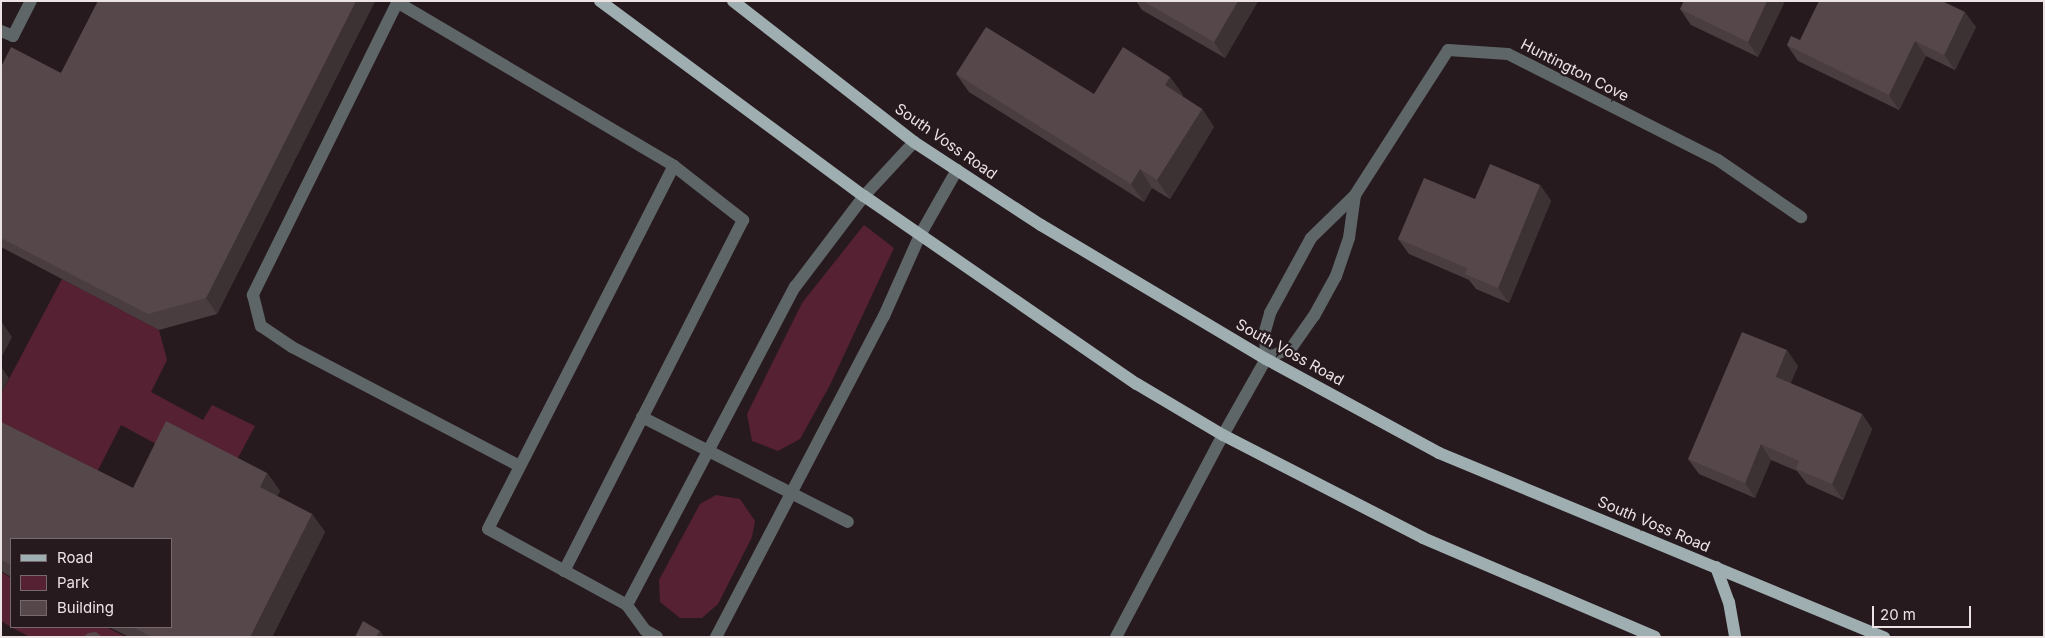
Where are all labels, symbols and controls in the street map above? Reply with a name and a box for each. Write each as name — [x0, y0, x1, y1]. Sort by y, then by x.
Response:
street label: Huntington Cove — [1518, 35, 1632, 105]
street label: South Voss Road — [892, 99, 1000, 183]
street label: South Voss Road — [1233, 315, 1347, 389]
street label: South Voss Road — [1595, 492, 1713, 556]
legend — [10, 538, 172, 628]
text: Road — [57, 548, 93, 567]
text: Park — [57, 573, 89, 592]
scale bar — [1875, 596, 1974, 628]
text: Building — [57, 598, 114, 617]
text: 20 m — [1880, 605, 1916, 624]

